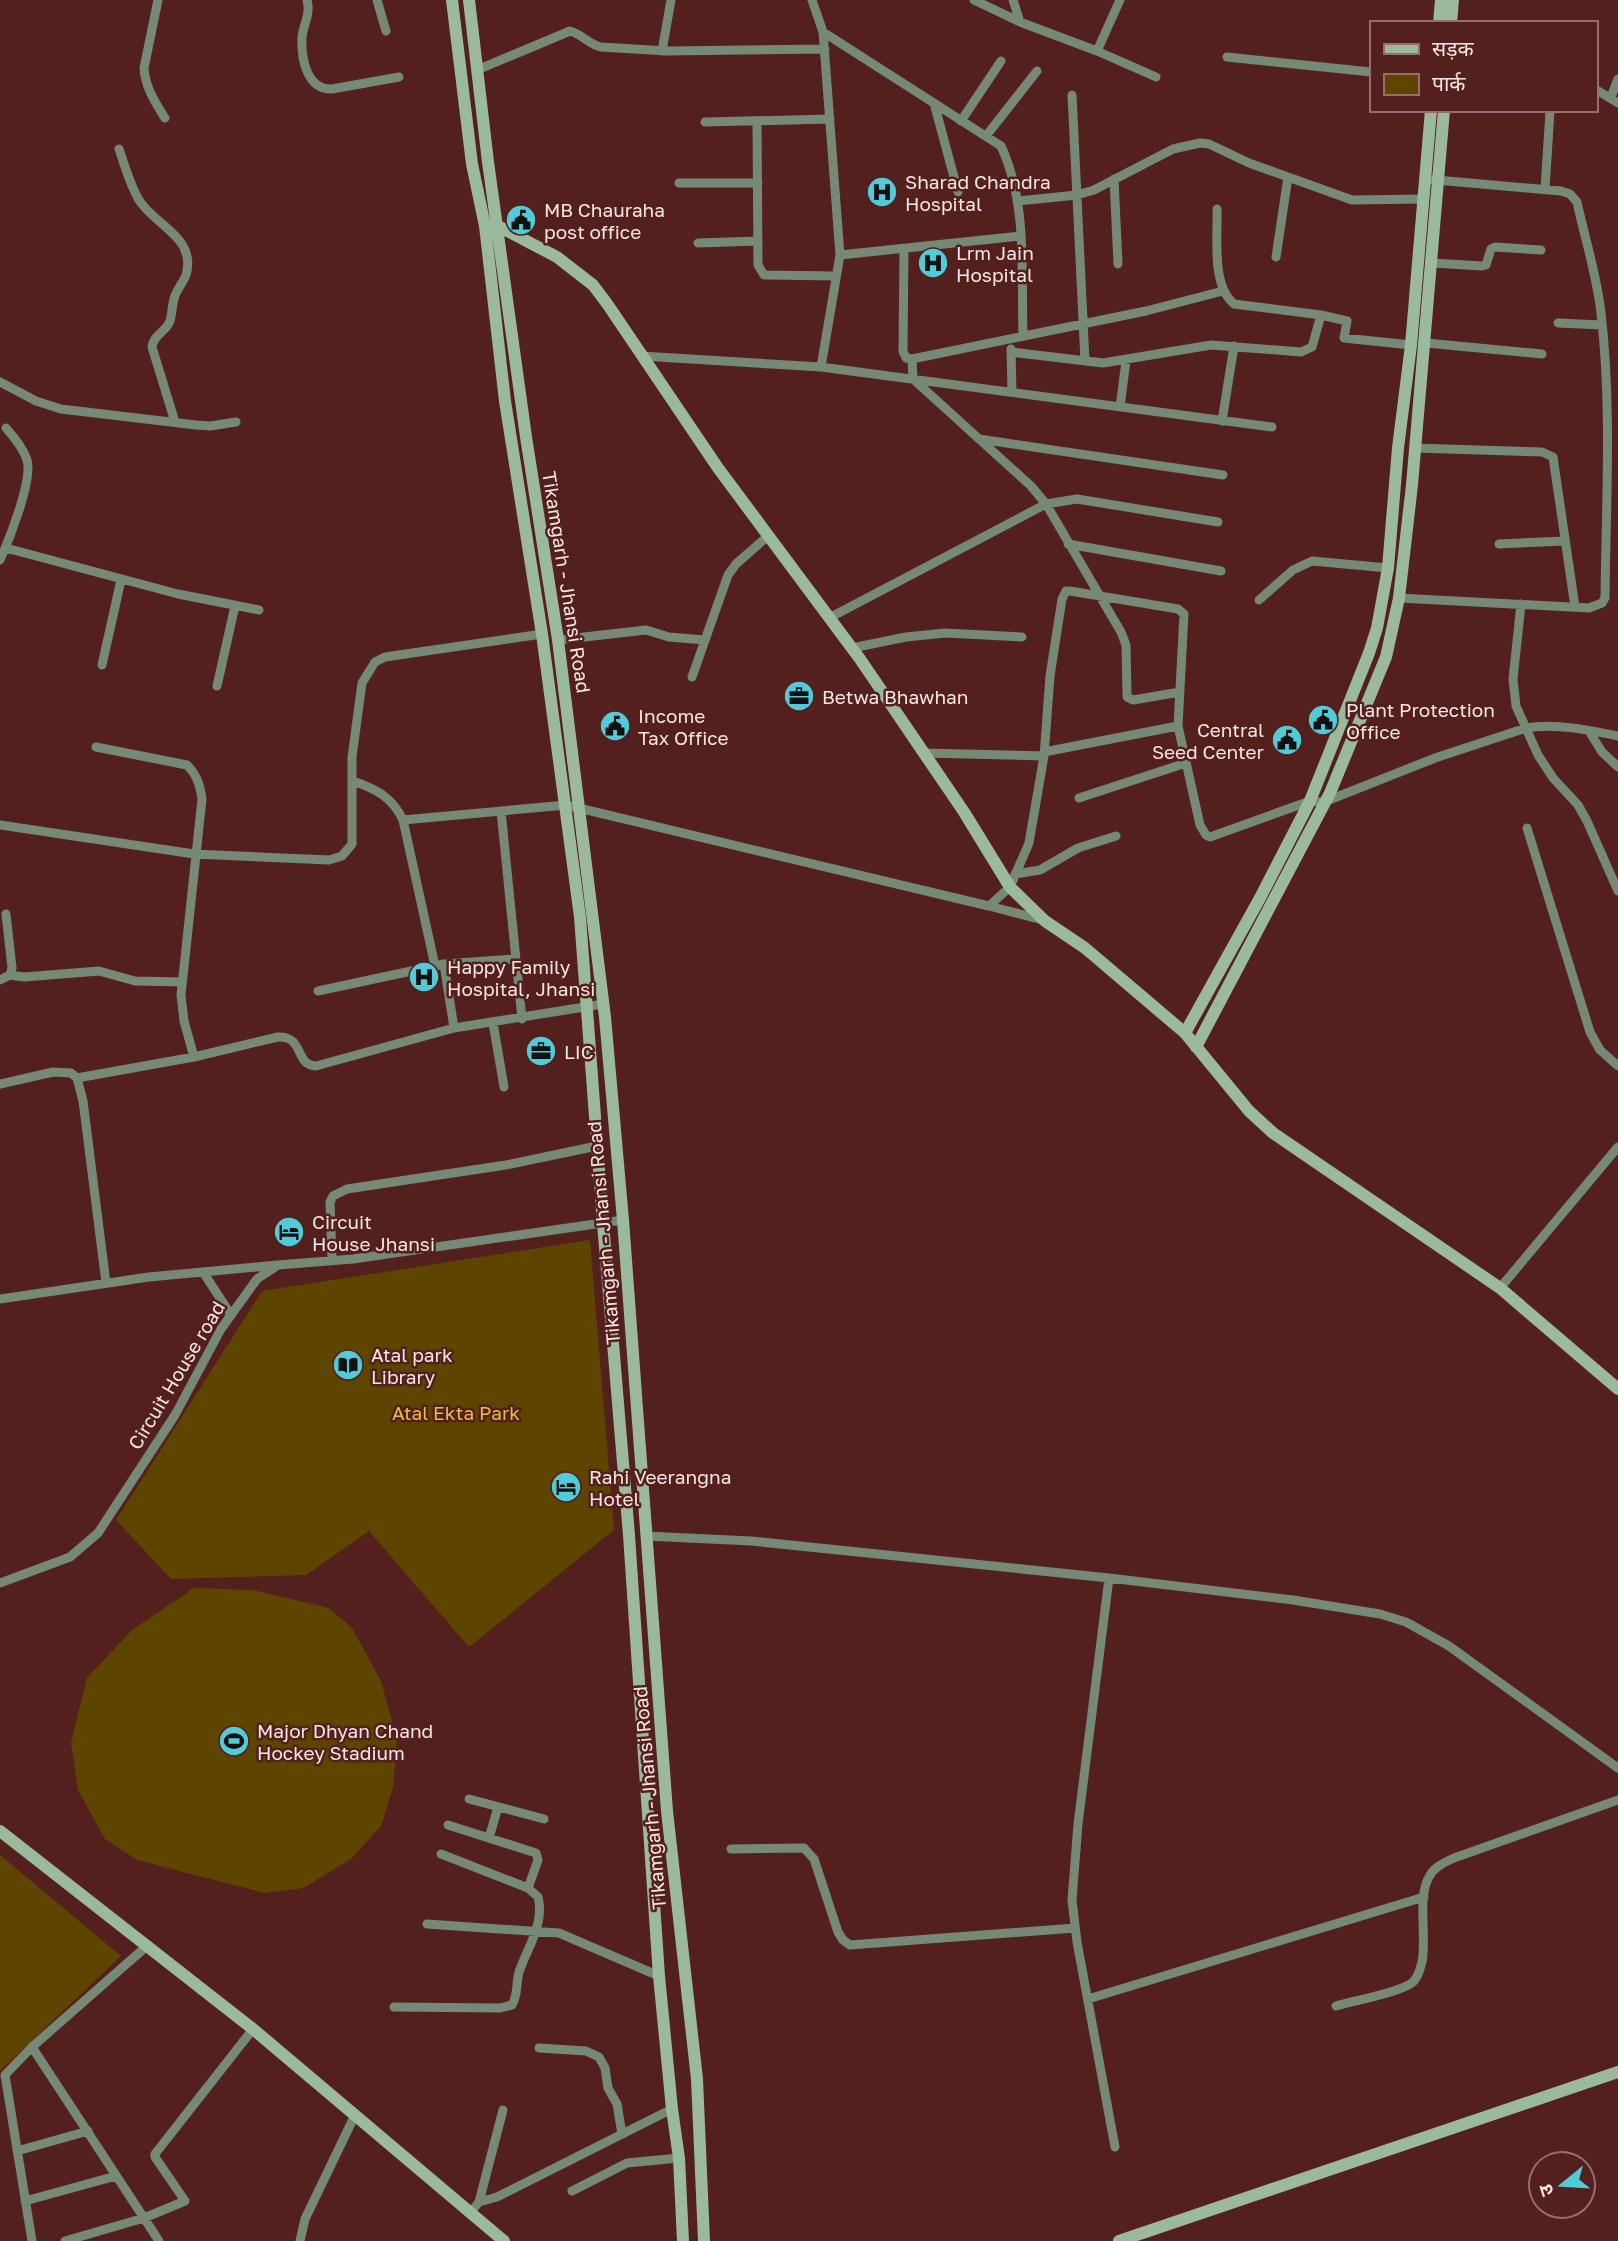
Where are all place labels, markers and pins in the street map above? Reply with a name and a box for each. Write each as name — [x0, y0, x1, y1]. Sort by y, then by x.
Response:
place label: Sharad Chandra Hospital — [905, 170, 1051, 215]
hospital icon: Sharad Chandra Hospital — [865, 175, 899, 209]
place label: MB Chauraha post office — [544, 198, 665, 243]
public building icon: MB Chauraha post office — [504, 203, 538, 237]
place label: Lrm Jain Hospital — [956, 241, 1034, 286]
hospital icon: Lrm Jain Hospital — [916, 246, 950, 280]
office icon: Betwa Bhawhan — [782, 679, 816, 713]
place label: Betwa Bhawhan — [822, 685, 969, 708]
place label: Plant Protection Office — [1346, 698, 1495, 743]
public building icon: Plant Protection Office — [1306, 703, 1340, 737]
place label: Income Tax Office — [638, 704, 729, 749]
public building icon: Income Tax Office — [598, 709, 632, 743]
place label: Central Seed Center — [1152, 718, 1265, 763]
public building icon: Central Seed Center — [1270, 723, 1304, 757]
place label: Happy Family Hospital, Jhansi — [447, 955, 595, 1000]
hospital icon: Happy Family Hospital, Jhansi — [407, 960, 441, 994]
office icon: LIC — [524, 1034, 558, 1068]
place label: LIC — [564, 1040, 594, 1063]
place label: Circuit House Jhansi — [312, 1210, 435, 1255]
hotel icon: Circuit House Jhansi — [272, 1215, 306, 1249]
place label: Atal park Library — [371, 1343, 453, 1388]
library icon: Atal park Library — [331, 1348, 365, 1382]
place label: Rahi Veerangna Hotel — [589, 1465, 731, 1510]
hotel icon: Rahi Veerangna Hotel — [549, 1470, 583, 1504]
place label: Major Dhyan Chand Hockey Stadium — [257, 1719, 433, 1764]
sports icon: Major Dhyan Chand Hockey Stadium — [217, 1724, 251, 1758]

